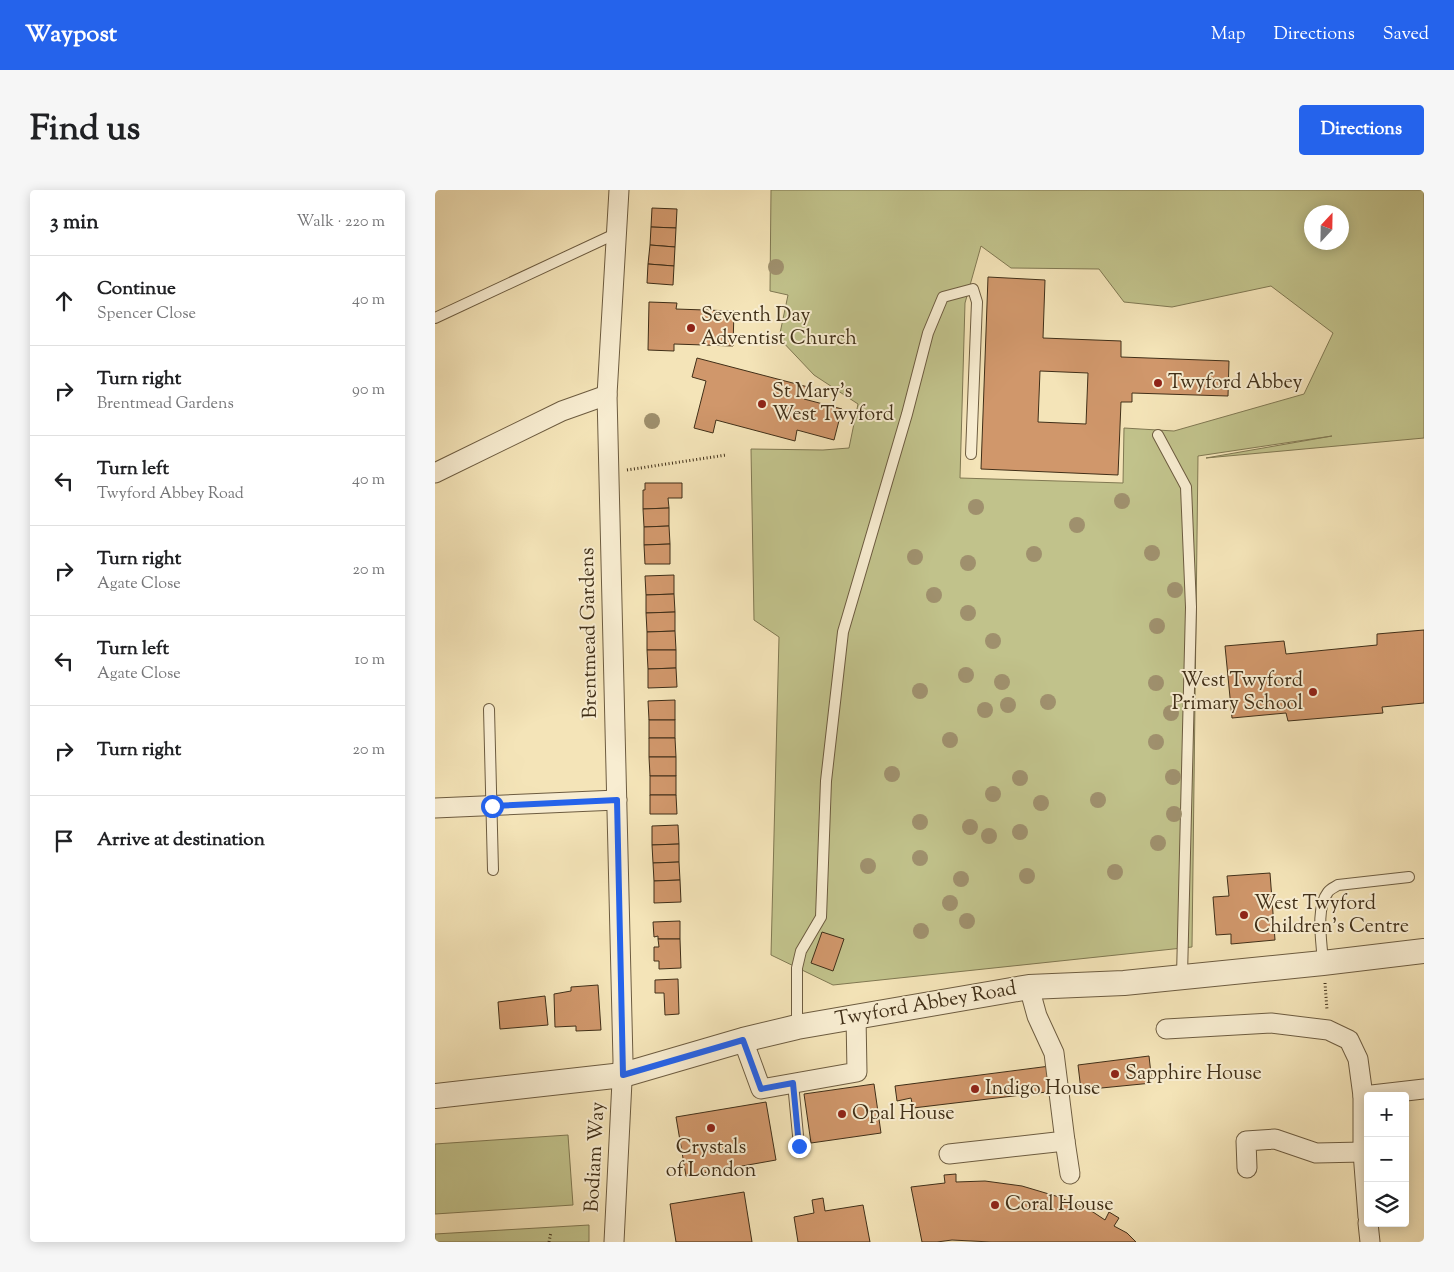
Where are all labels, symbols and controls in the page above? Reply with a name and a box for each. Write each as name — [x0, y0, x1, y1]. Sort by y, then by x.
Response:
text: Waypost — [25, 18, 117, 52]
text: Map — [1211, 22, 1246, 48]
text: Directions — [1274, 22, 1355, 48]
text: Saved — [1383, 22, 1429, 48]
text: Find us — [30, 105, 140, 156]
button: Directions — [1299, 105, 1424, 155]
north arrow — [1304, 205, 1349, 250]
text: 3 min — [50, 208, 99, 238]
text: Walk · 220 m — [297, 211, 385, 234]
text: Continue — [97, 276, 176, 303]
icon: ahead — [50, 287, 78, 315]
text: 40 m — [352, 289, 385, 312]
place label: Seventh Day Adventist Church — [701, 302, 857, 354]
text: Spencer Close — [97, 303, 196, 326]
marker: Seventh Day Adventist Church — [685, 322, 697, 334]
text: Turn right — [97, 366, 181, 393]
place label: Twyford Abbey — [1168, 369, 1302, 398]
icon: right — [50, 377, 78, 405]
marker: Twyford Abbey — [1152, 377, 1164, 389]
place label: St Mary's West Twyford — [772, 378, 894, 430]
text: 90 m — [352, 379, 385, 402]
text: Brentmead Gardens — [97, 393, 234, 416]
marker: St Mary's West Twyford — [756, 398, 768, 410]
text: Turn left — [97, 456, 169, 483]
icon: left — [50, 467, 78, 495]
text: 40 m — [352, 469, 385, 492]
text: Twyford Abbey Road — [97, 483, 244, 506]
text: Turn right — [97, 546, 181, 573]
street label: Brentmead Gardens — [574, 547, 606, 719]
icon: right — [50, 557, 78, 585]
text: 20 m — [352, 559, 385, 582]
text: Agate Close — [97, 573, 181, 596]
text: Turn left — [97, 636, 169, 663]
icon: left — [50, 647, 78, 675]
text: 10 m — [355, 649, 385, 672]
text: Agate Close — [97, 663, 181, 686]
place label: West Twyford Primary School — [1172, 667, 1303, 719]
marker: West Twyford Primary School — [1307, 686, 1319, 698]
icon: right — [50, 737, 78, 765]
text: Turn right — [97, 737, 181, 764]
text: 20 m — [352, 739, 385, 762]
route start — [481, 795, 504, 818]
icon: arrive — [50, 827, 78, 855]
text: Arrive at destination — [97, 827, 265, 854]
place label: West Twyford Children's Centre — [1254, 890, 1409, 942]
marker: West Twyford Children's Centre — [1238, 909, 1250, 921]
street label: Twyford Abbey Road — [833, 975, 1019, 1035]
place label: Sapphire House — [1125, 1060, 1262, 1089]
marker: Sapphire House — [1109, 1068, 1121, 1080]
place label: Indigo House — [985, 1075, 1100, 1104]
marker: Indigo House — [969, 1083, 981, 1095]
map controls — [1364, 1092, 1409, 1227]
button: + — [1364, 1092, 1409, 1137]
place label: Opal House — [852, 1100, 955, 1129]
street label: Bodiam Way — [579, 1101, 613, 1213]
marker: Opal House — [836, 1108, 848, 1120]
marker: Crystals of London — [705, 1122, 717, 1134]
place label: Crystals of London — [666, 1134, 756, 1186]
route end — [788, 1135, 811, 1158]
button: − — [1364, 1137, 1409, 1182]
button: layers — [1364, 1182, 1409, 1227]
place label: Coral House — [1005, 1191, 1114, 1220]
marker: Coral House — [989, 1199, 1001, 1211]

